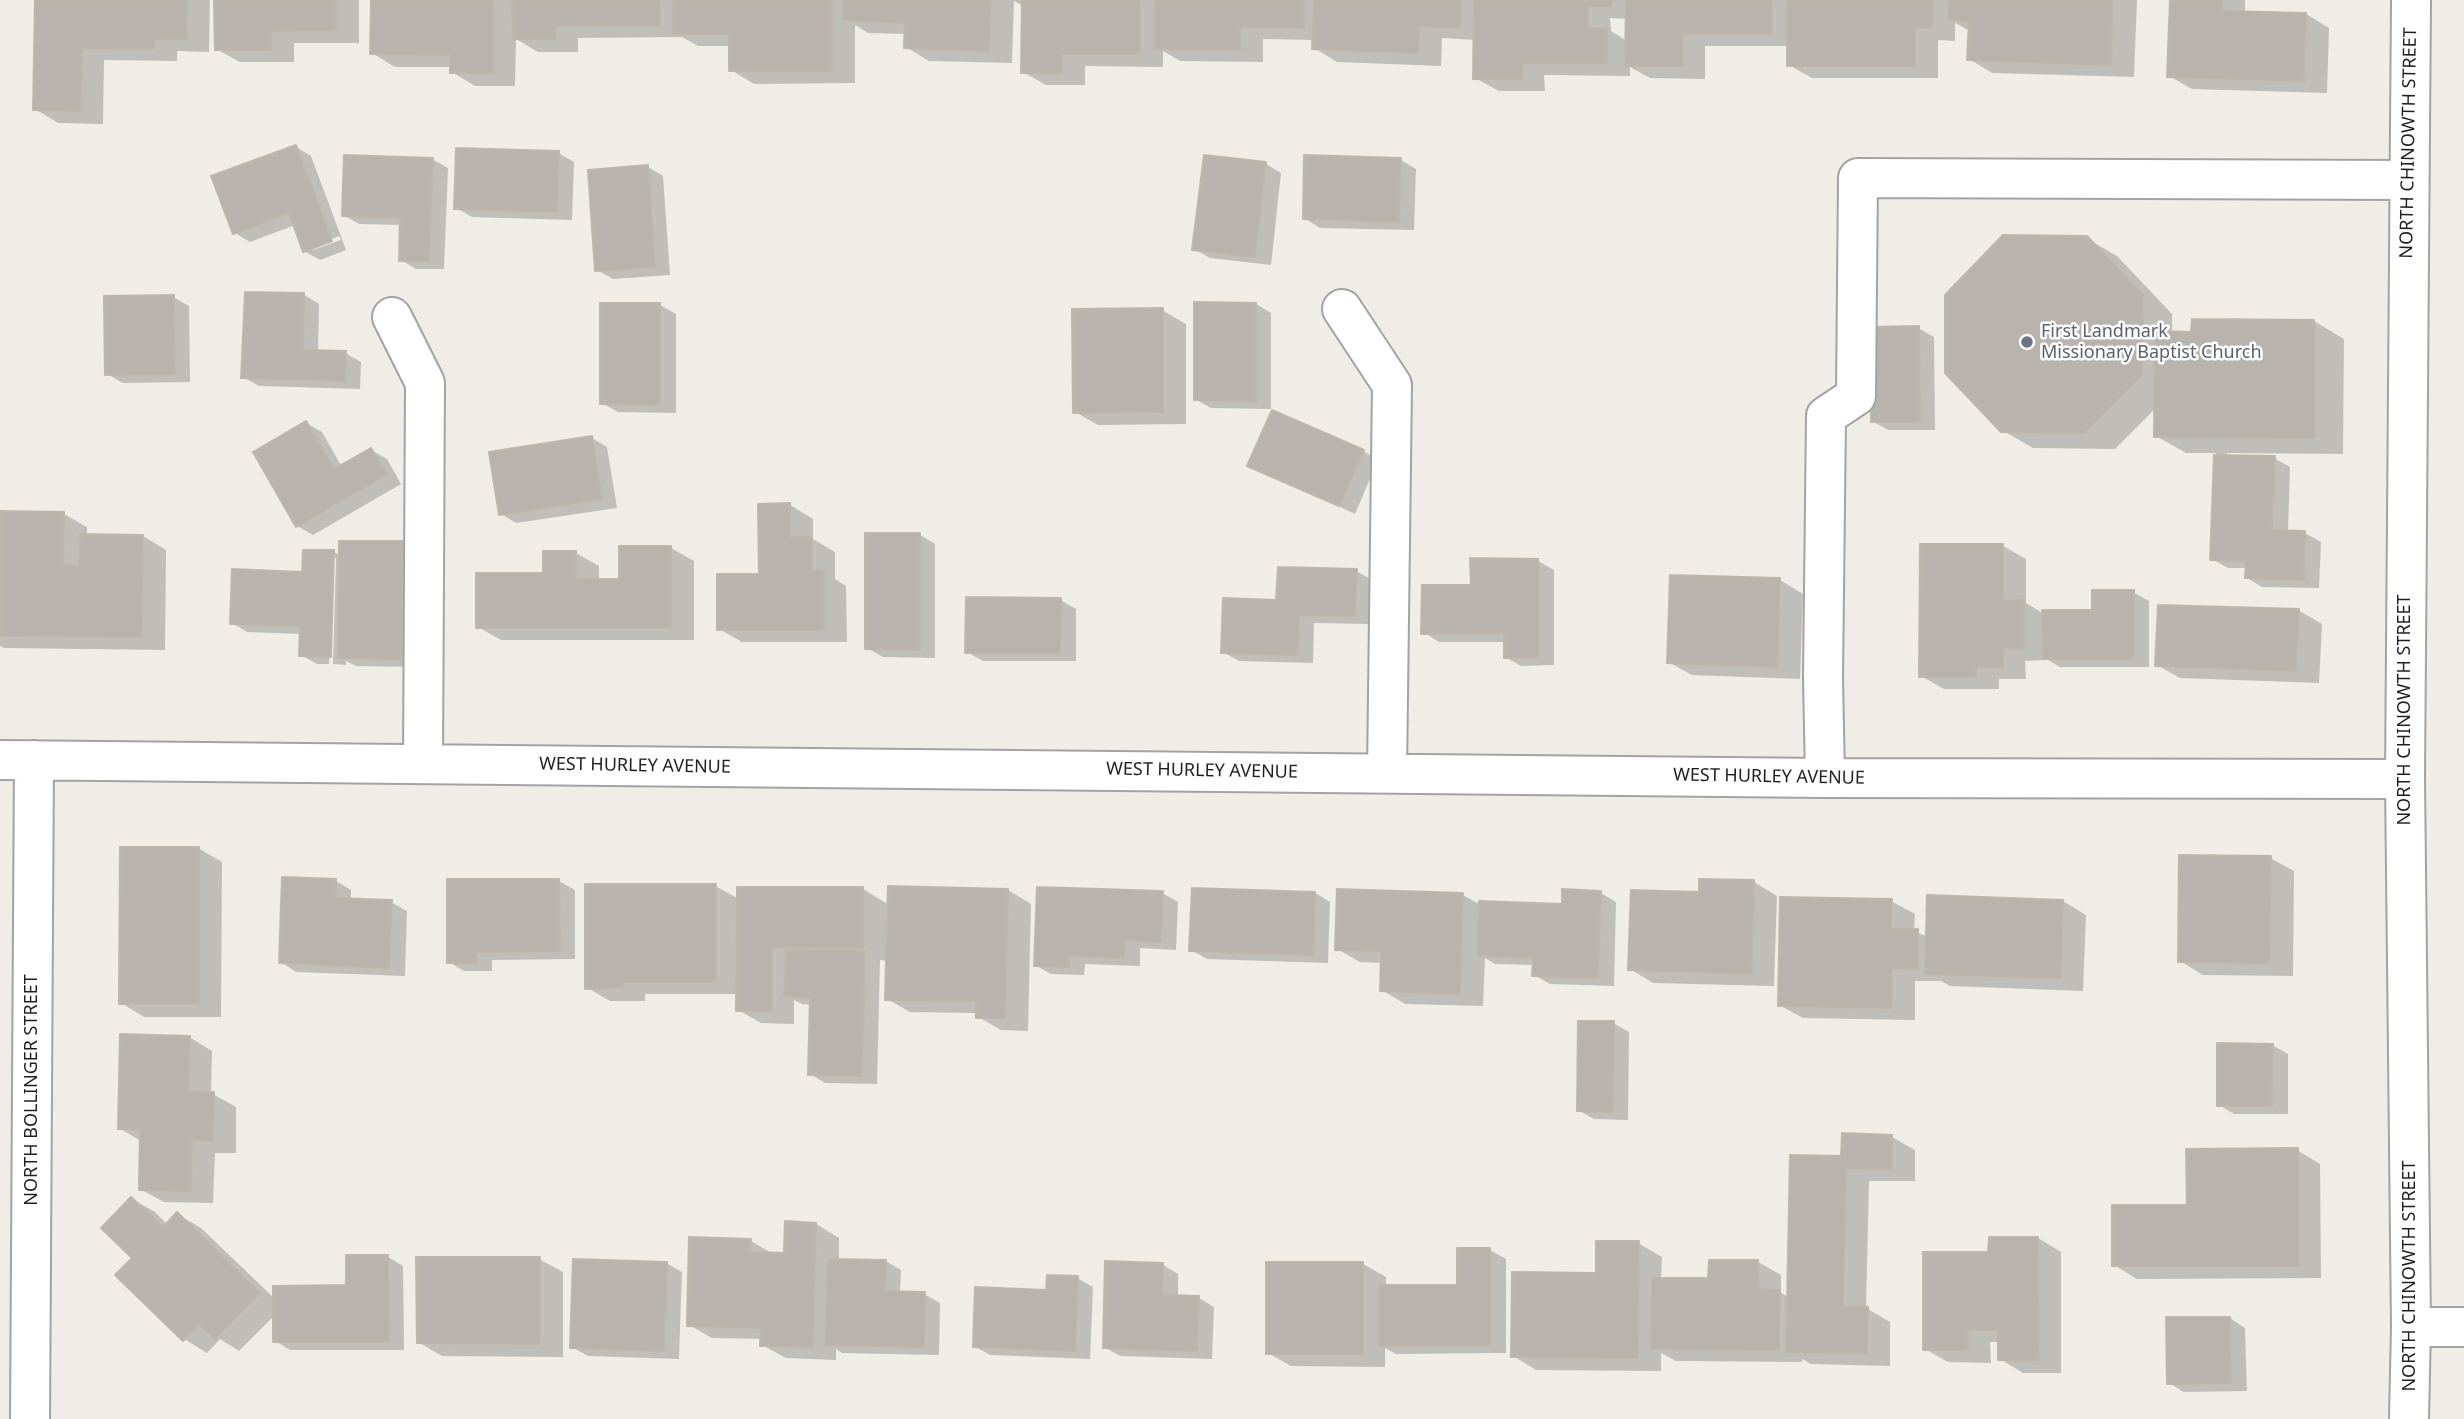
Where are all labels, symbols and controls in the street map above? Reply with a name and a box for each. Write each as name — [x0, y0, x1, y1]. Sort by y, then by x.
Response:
street label: NORTH CHINOWTH STREET — [2396, 27, 2422, 259]
place label: First Landmark Missionary Baptist Church — [2041, 321, 2262, 364]
marker: First Landmark Missionary Baptist Church — [2019, 334, 2035, 350]
street label: NORTH CHINOWTH STREET — [2394, 594, 2416, 826]
street label: WEST HURLEY AVENUE — [539, 754, 731, 778]
street label: WEST HURLEY AVENUE — [1106, 759, 1298, 783]
street label: WEST HURLEY AVENUE — [1673, 765, 1865, 789]
street label: NORTH BOLLINGER STREET — [21, 974, 43, 1206]
street label: NORTH CHINOWTH STREET — [2399, 1160, 2421, 1392]

